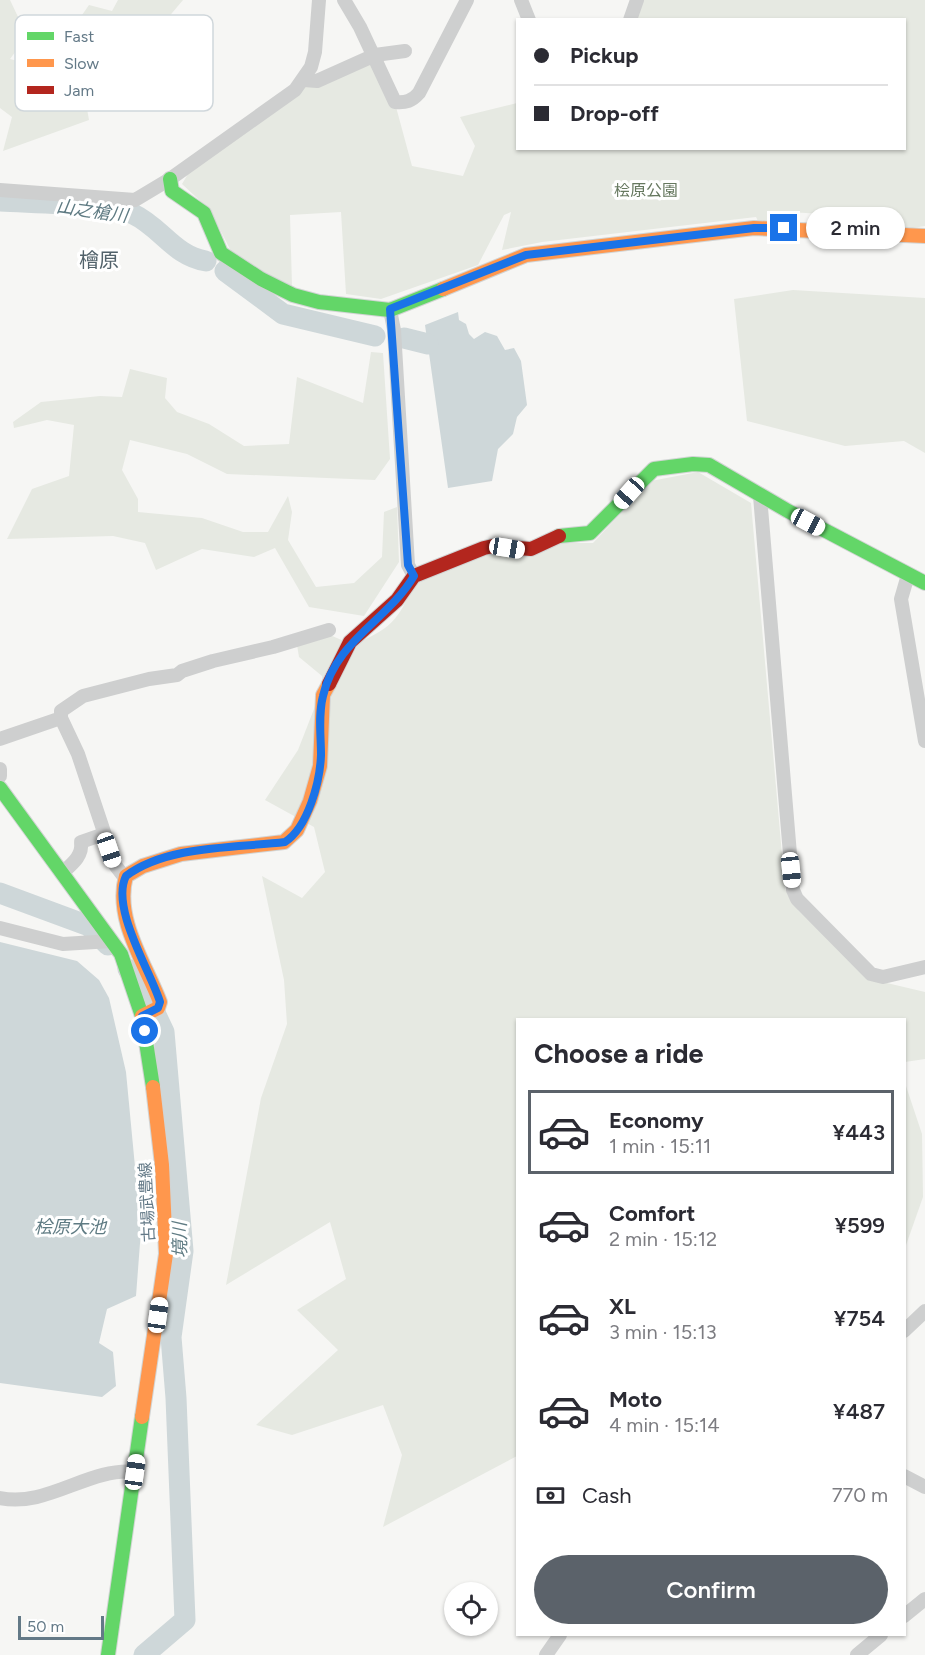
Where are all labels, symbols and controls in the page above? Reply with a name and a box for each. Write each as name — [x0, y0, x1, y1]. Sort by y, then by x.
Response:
legend — [15, 15, 213, 111]
text: Fast — [64, 27, 94, 46]
text: Pickup — [570, 42, 639, 69]
text: Slow — [64, 54, 99, 73]
text: Jam — [64, 81, 94, 100]
text: Drop-off — [570, 100, 659, 127]
park label: 桧原公園 — [614, 181, 678, 200]
water label: 山之槍川 — [55, 195, 131, 227]
callout: 2 min — [805, 207, 904, 249]
route end — [770, 214, 797, 241]
text: 2 min — [831, 216, 880, 240]
district label: 檜原 — [79, 248, 119, 272]
car — [610, 474, 648, 512]
car — [788, 506, 828, 538]
car — [488, 536, 526, 560]
car — [95, 830, 123, 870]
car — [780, 851, 802, 889]
route start — [131, 1017, 158, 1044]
text: Choose a ride — [534, 1037, 703, 1070]
icon: car — [537, 1105, 591, 1159]
text: Economy — [609, 1107, 704, 1134]
text: ¥443 — [833, 1119, 885, 1146]
text: 1 min · 15:11 — [609, 1134, 711, 1158]
street label: 古場武豊線 — [135, 1162, 159, 1242]
icon: car — [537, 1198, 591, 1252]
text: Comfort — [609, 1200, 695, 1227]
text: ¥599 — [834, 1212, 885, 1239]
water label: 桧原大池 — [34, 1216, 108, 1238]
water label: 境川 — [169, 1220, 191, 1258]
text: 2 min · 15:12 — [609, 1227, 717, 1251]
icon: car — [537, 1291, 591, 1345]
text: XL — [609, 1293, 636, 1320]
car — [147, 1296, 169, 1334]
text: ¥754 — [834, 1305, 885, 1332]
text: 3 min · 15:13 — [609, 1320, 717, 1344]
icon: car — [537, 1384, 591, 1438]
text: Moto — [609, 1386, 662, 1413]
text: ¥487 — [833, 1398, 885, 1425]
text: 4 min · 15:14 — [609, 1413, 720, 1437]
car — [124, 1453, 146, 1491]
icon: cash — [534, 1479, 567, 1512]
text: Cash — [582, 1482, 632, 1509]
text: 770 m — [832, 1483, 888, 1507]
button: Confirm — [534, 1555, 888, 1624]
map controls — [444, 1582, 498, 1636]
button: locate — [444, 1582, 498, 1636]
scale bar — [18, 1613, 104, 1640]
text: 50 m — [27, 1617, 64, 1636]

